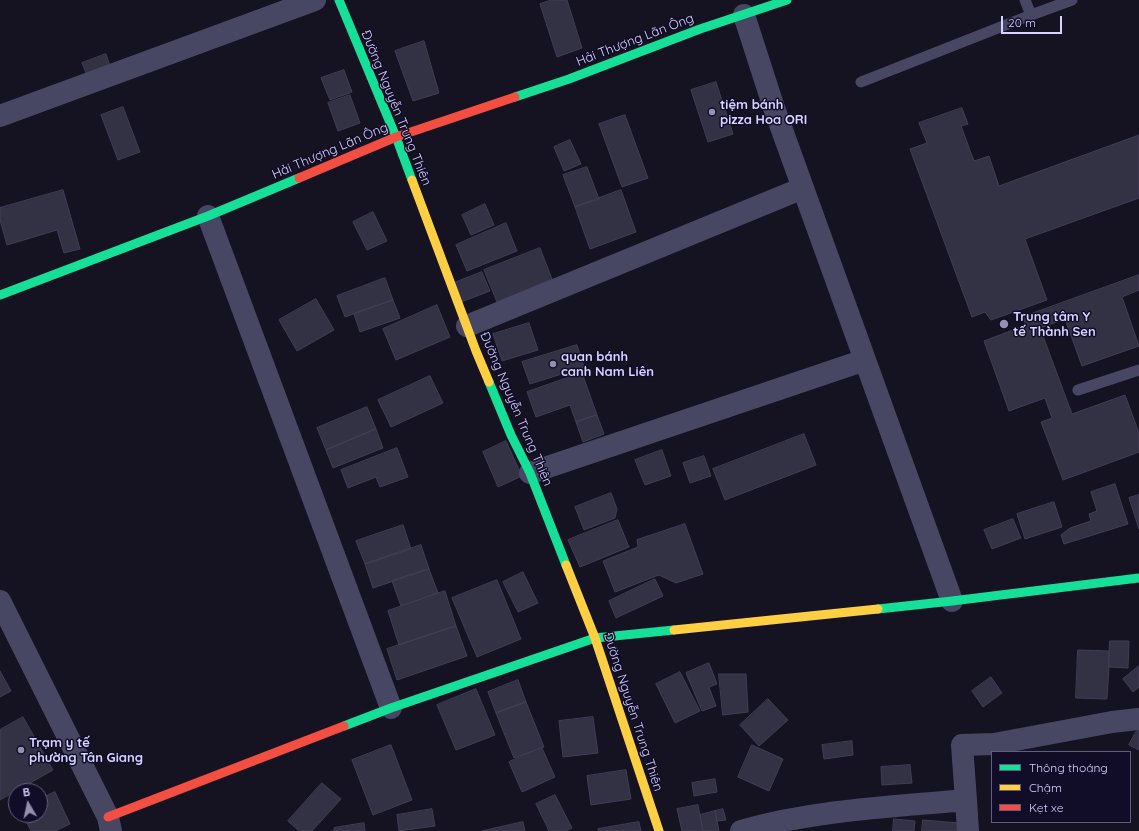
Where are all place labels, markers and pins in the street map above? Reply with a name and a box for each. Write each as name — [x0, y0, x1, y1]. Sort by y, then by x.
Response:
place label: tiệm bánh pizza Hoa ORI — [720, 97, 807, 128]
marker: tiệm bánh pizza Hoa ORI — [707, 107, 717, 117]
place label: Trung tâm Y tế Thành Sen — [1013, 309, 1096, 340]
marker: Trung tâm Y tế Thành Sen — [998, 318, 1010, 330]
place label: quan bánh canh Nam Liên — [561, 349, 654, 380]
marker: quan bánh canh Nam Liên — [548, 359, 558, 369]
place label: Trạm y tế phường Tân Giang — [29, 735, 143, 766]
marker: Trạm y tế phường Tân Giang — [16, 745, 26, 755]

